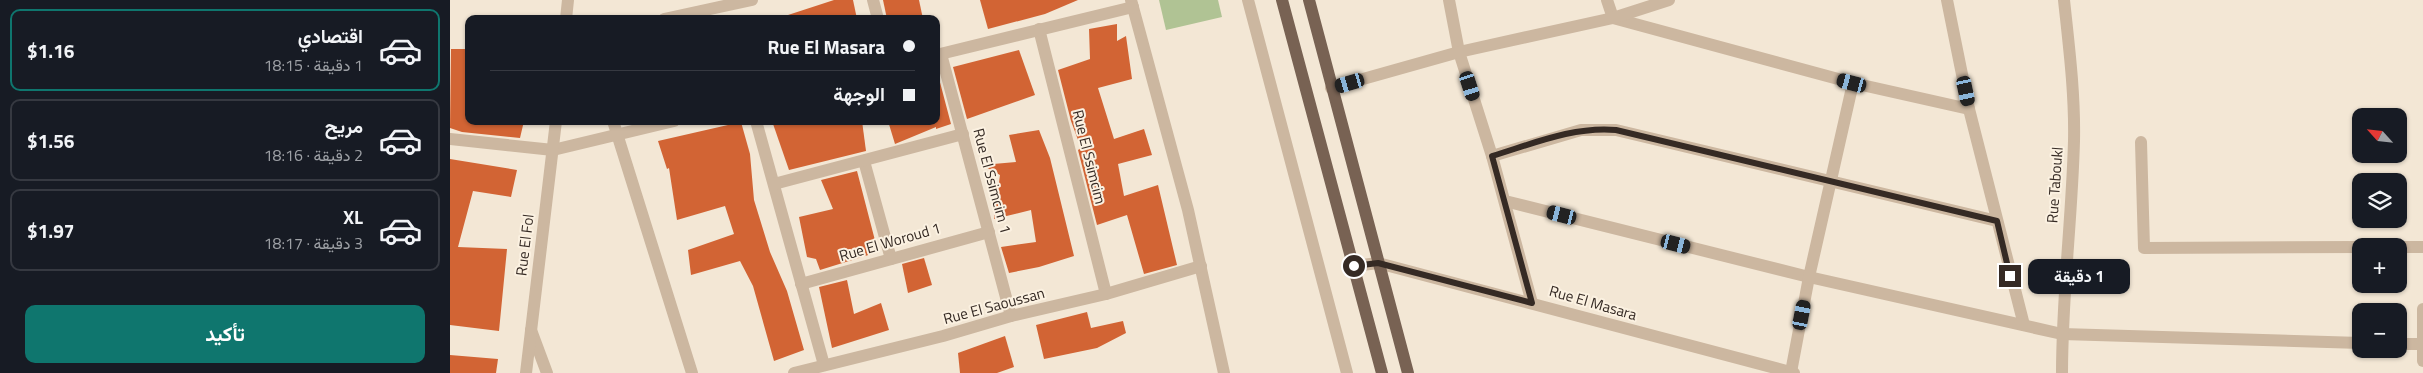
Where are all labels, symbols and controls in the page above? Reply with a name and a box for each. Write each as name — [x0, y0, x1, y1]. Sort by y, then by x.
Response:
text: اقتصادي — [298, 21, 363, 50]
icon: car — [378, 28, 423, 73]
text: Rue El Masara — [768, 32, 885, 61]
text: $1.16 — [27, 36, 74, 65]
text: 1 دقيقة · 18:15 — [264, 53, 363, 77]
car — [1458, 69, 1481, 103]
car — [1333, 72, 1366, 94]
car — [1835, 72, 1868, 94]
car — [1955, 75, 1976, 107]
text: الوجهة — [833, 79, 885, 108]
street label: Rue El Ssimcim — [1067, 107, 1112, 206]
north arrow — [2352, 108, 2408, 162]
map controls — [2352, 108, 2407, 358]
text: مريح — [325, 111, 363, 140]
icon: car — [378, 118, 423, 163]
text: $1.56 — [27, 126, 74, 155]
street label: Rue El Ssimcim 1 — [967, 126, 1018, 236]
text: 2 دقيقة · 18:16 — [264, 143, 363, 167]
street label: Rue Taboukl — [2040, 146, 2069, 224]
button: layers — [2352, 173, 2407, 228]
text: XL — [343, 202, 363, 231]
car — [1545, 204, 1578, 226]
icon: car — [378, 208, 423, 253]
street label: Rue El Fol — [509, 213, 540, 277]
text: $1.97 — [27, 216, 74, 245]
street label: Rue El Woroud 1 — [836, 216, 943, 267]
text: 3 دقيقة · 18:17 — [264, 231, 363, 255]
car — [1659, 233, 1692, 255]
button: + — [2352, 238, 2407, 293]
route start — [1343, 255, 1365, 277]
callout: 1 دقيقة — [2028, 258, 2130, 294]
text: 1 دقيقة — [2054, 264, 2104, 288]
route end — [1999, 265, 2021, 287]
street label: Rue El Masara — [1547, 279, 1640, 326]
street label: Rue El Saoussan — [941, 281, 1047, 330]
car — [1791, 299, 1812, 331]
button: − — [2352, 303, 2407, 358]
button: تأكيد — [25, 305, 425, 363]

